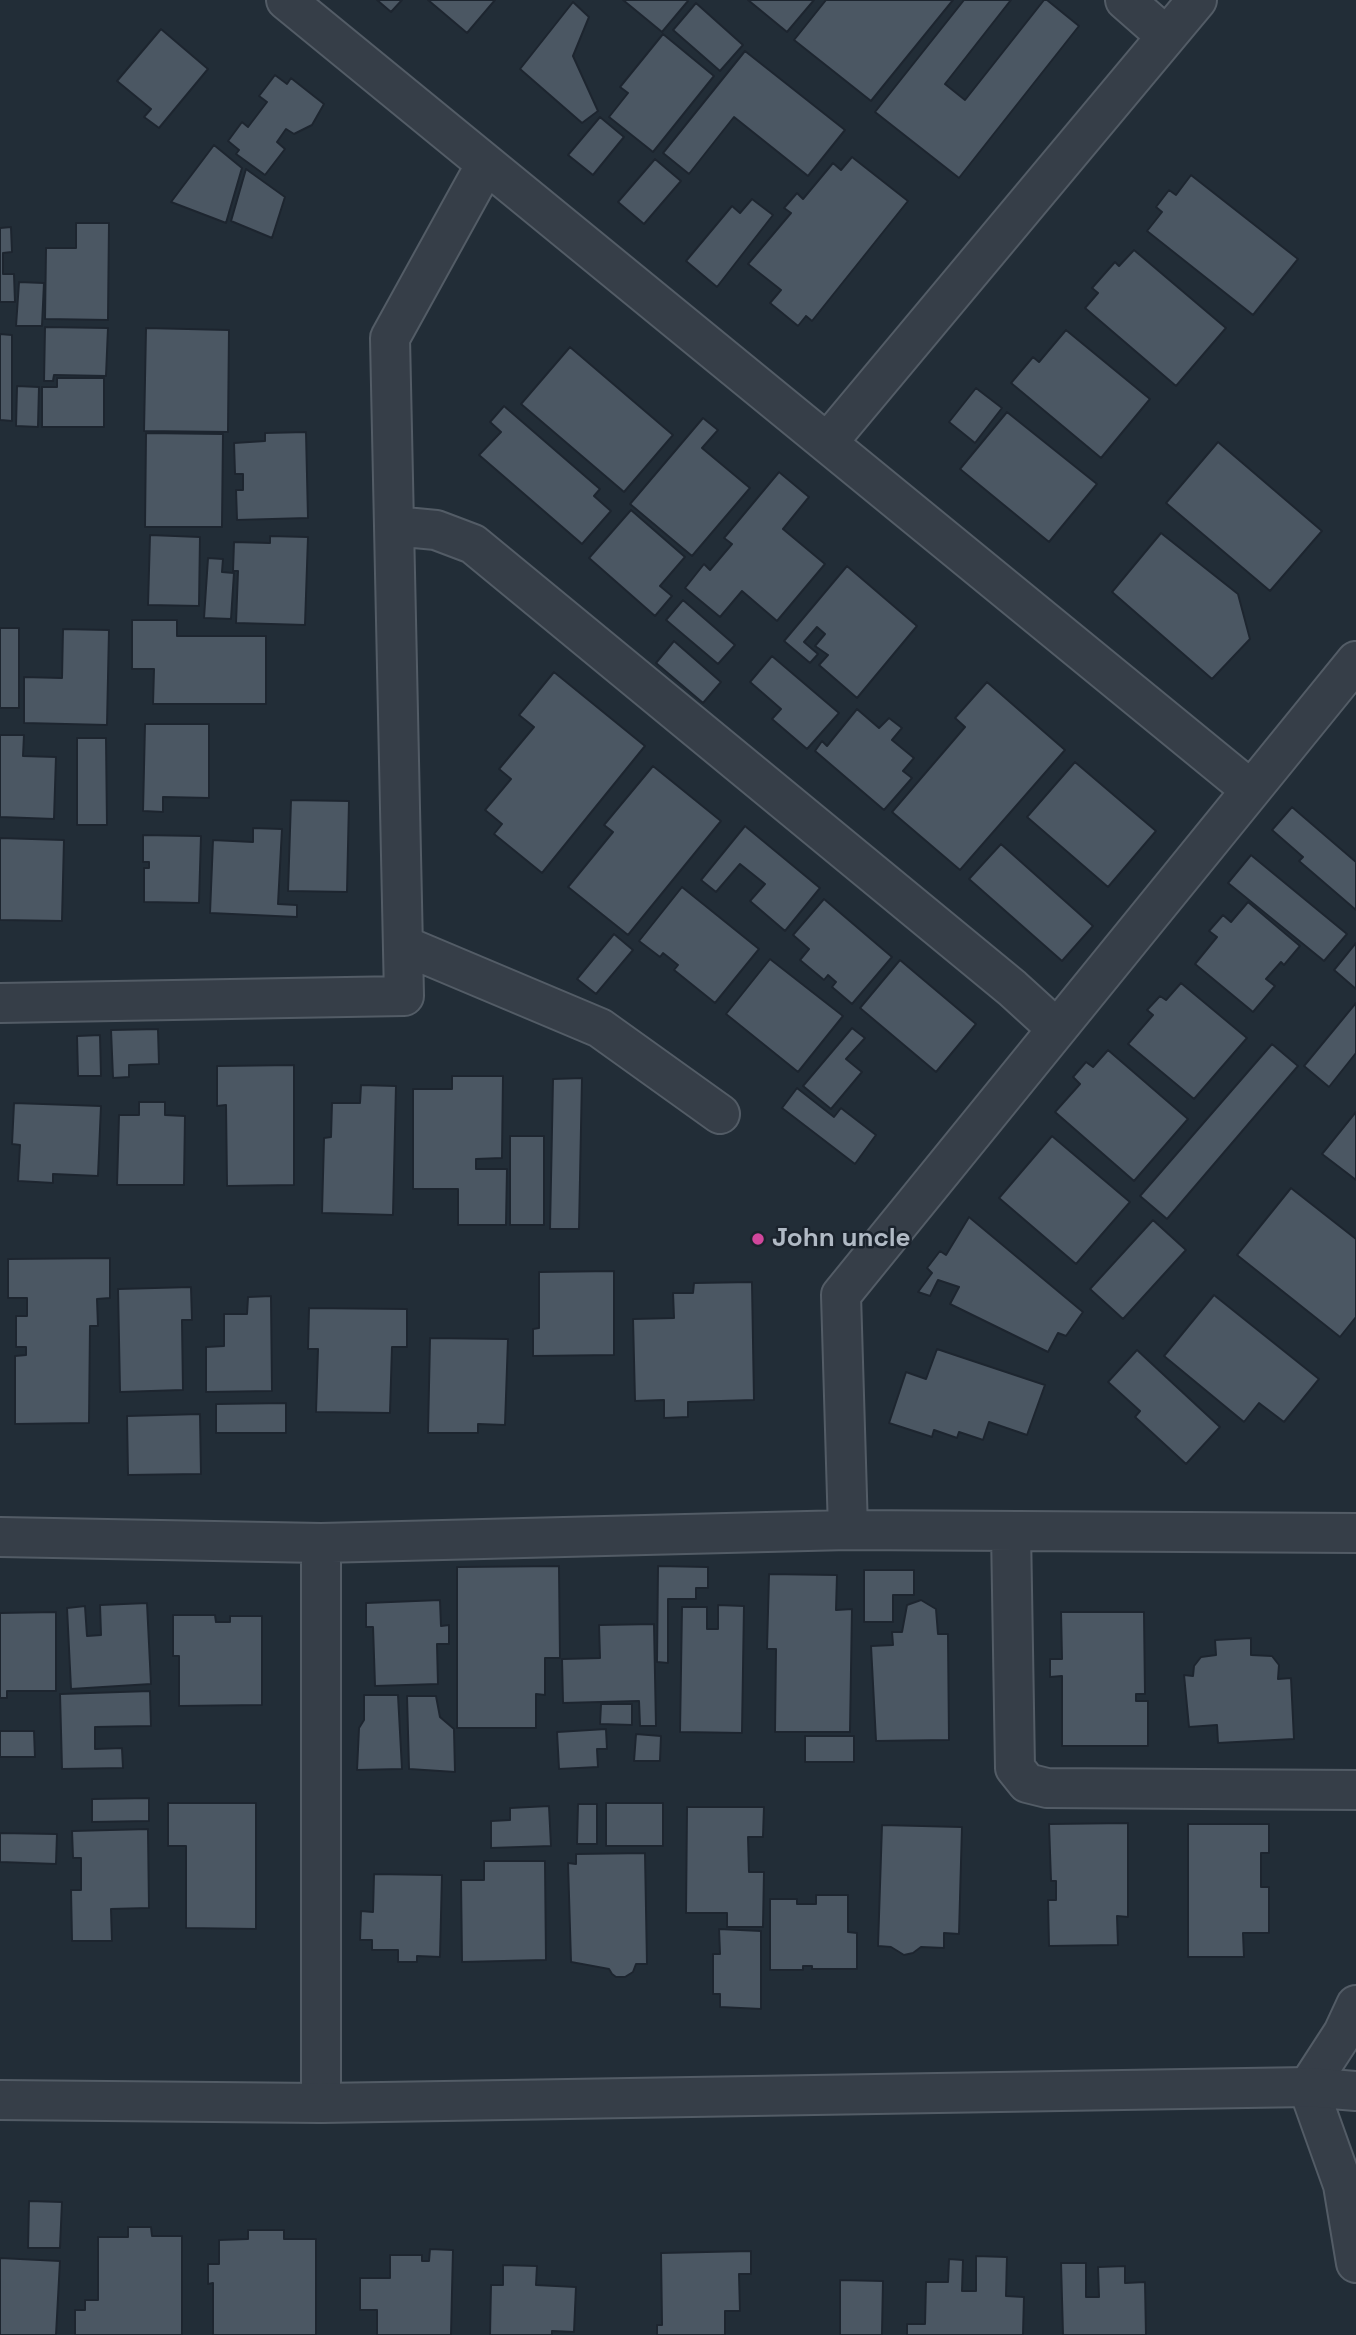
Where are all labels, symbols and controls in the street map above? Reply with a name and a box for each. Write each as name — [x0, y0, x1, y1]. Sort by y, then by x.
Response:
place label: John uncle — [772, 1223, 911, 1255]
marker: John uncle — [750, 1231, 766, 1247]

